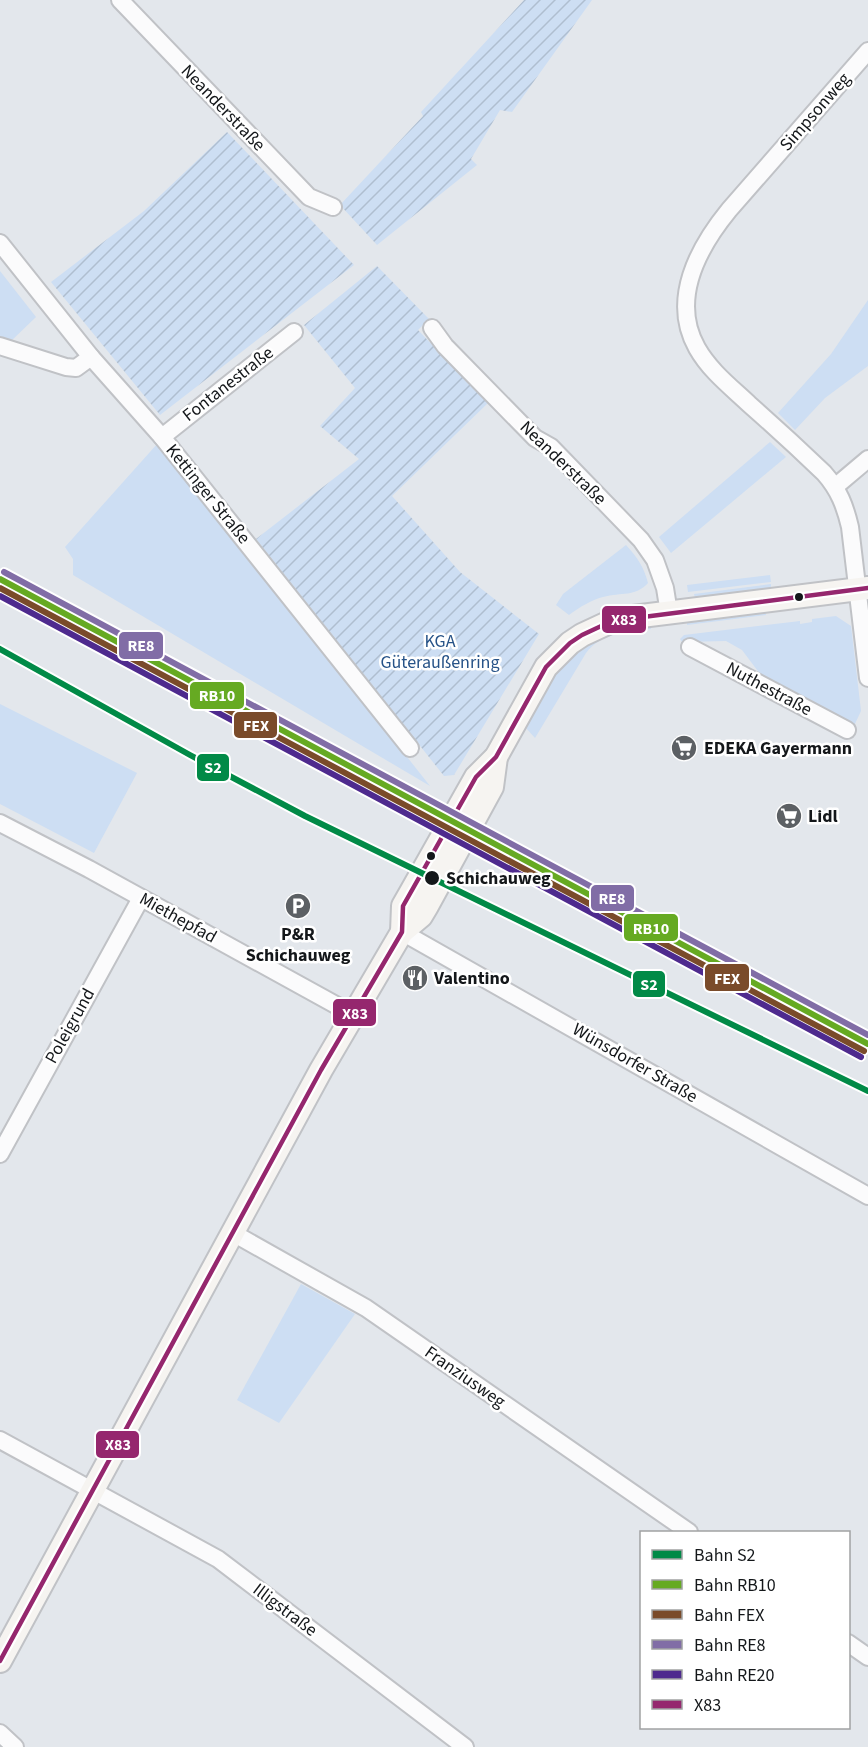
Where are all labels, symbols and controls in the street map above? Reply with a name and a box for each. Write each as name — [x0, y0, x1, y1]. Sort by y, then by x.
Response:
street label: Neanderstraße — [175, 59, 271, 157]
street label: Simpsonweg — [774, 67, 856, 157]
street label: Fontanestraße — [177, 340, 279, 427]
street label: Neanderstraße — [514, 415, 612, 511]
street label: Kettinger Straße — [160, 439, 256, 549]
unlabelled marker — [793, 591, 805, 603]
line badge: X83 — [601, 605, 647, 634]
text: X83 — [611, 609, 637, 631]
park label: KGA Güteraußenring — [380, 629, 500, 675]
line badge: RE8 — [118, 631, 164, 660]
text: RE8 — [127, 635, 155, 657]
street label: Nuthestraße — [722, 656, 816, 722]
line badge: RB10 — [189, 681, 245, 710]
text: RB10 — [199, 685, 235, 707]
line badge: FEX — [233, 711, 278, 739]
text: FEX — [243, 715, 269, 737]
supermarket icon: EDEKA Gayermann — [669, 733, 699, 763]
place label: EDEKA Gayermann — [704, 736, 852, 761]
line badge: S2 — [196, 753, 230, 782]
text: S2 — [204, 757, 222, 779]
supermarket icon: Lidl — [774, 801, 804, 831]
place label: Lidl — [808, 804, 838, 829]
unlabelled marker — [425, 850, 437, 862]
place label: Schichauweg — [446, 866, 551, 891]
marker: Schichauweg — [423, 869, 441, 887]
line badge: RE8 — [590, 884, 635, 912]
street label: Miethepfad — [135, 886, 221, 950]
text: RE8 — [598, 888, 626, 910]
parking icon: P&R Schichauweg — [283, 891, 313, 921]
line badge: RB10 — [623, 913, 679, 942]
text: RB10 — [633, 918, 669, 940]
place label: P&R Schichauweg — [246, 922, 351, 968]
restaurant icon: Valentino — [400, 963, 430, 993]
line badge: FEX — [704, 963, 750, 992]
place label: Valentino — [433, 966, 510, 991]
text: FEX — [714, 968, 740, 990]
line badge: S2 — [632, 970, 666, 998]
text: S2 — [640, 974, 658, 996]
street label: Poleigrund — [39, 984, 101, 1068]
line badge: X83 — [332, 998, 377, 1027]
text: X83 — [342, 1003, 368, 1025]
street label: Wünsdorfer Straße — [568, 1017, 702, 1109]
street label: Franziusweg — [420, 1340, 510, 1414]
line badge: X83 — [95, 1430, 140, 1459]
text: X83 — [105, 1434, 131, 1456]
legend — [640, 1531, 850, 1729]
text: Bahn S2 — [694, 1543, 756, 1568]
text: Bahn RB10 — [694, 1573, 776, 1598]
street label: Illigstraße — [248, 1577, 322, 1643]
text: Bahn FEX — [694, 1603, 765, 1628]
text: Bahn RE8 — [694, 1633, 766, 1658]
text: Bahn RE20 — [694, 1663, 775, 1688]
text: X83 — [694, 1693, 721, 1718]

